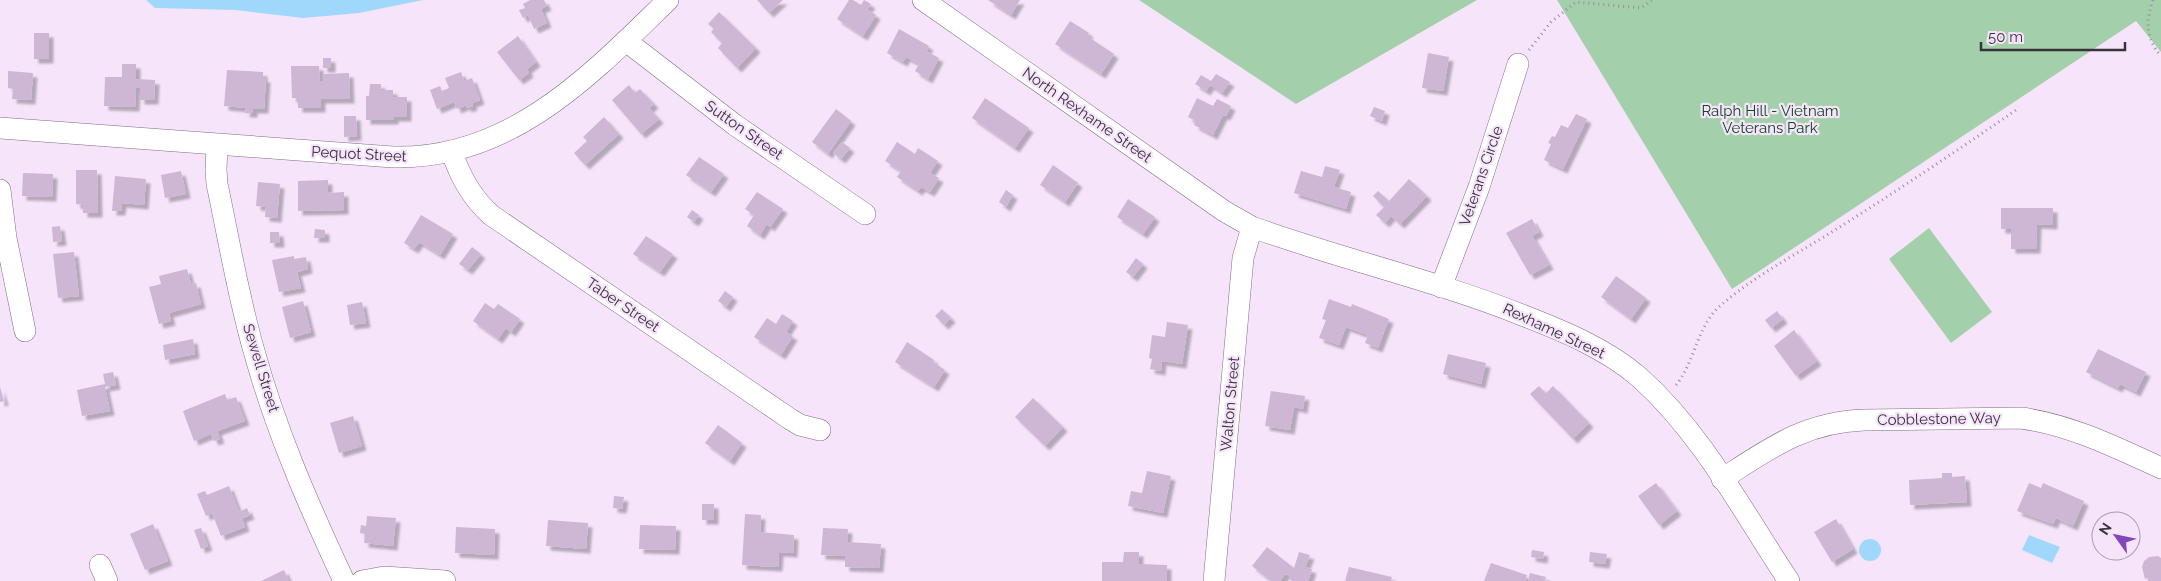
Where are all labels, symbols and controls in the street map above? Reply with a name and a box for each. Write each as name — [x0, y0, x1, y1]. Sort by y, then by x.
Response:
scale bar — [1981, 20, 2125, 52]
text: 50 m — [1988, 28, 2023, 46]
street label: North Rexhame Street — [1019, 64, 1155, 166]
street label: Sutton Street — [702, 97, 786, 163]
park label: Ralph Hill - Vietnam Veterans Park — [1701, 102, 1839, 137]
street label: Veterans Circle — [1455, 123, 1507, 228]
street label: Pequot Street — [311, 143, 407, 165]
street label: Taber Street — [583, 274, 663, 336]
street label: Rexhame Street — [1500, 299, 1608, 363]
street label: Sewell Street — [239, 322, 283, 414]
street label: Walton Street — [1217, 356, 1243, 452]
street label: Cobblestone Way — [1877, 409, 2001, 429]
north arrow — [2091, 511, 2141, 561]
text: N — [2095, 520, 2115, 538]

